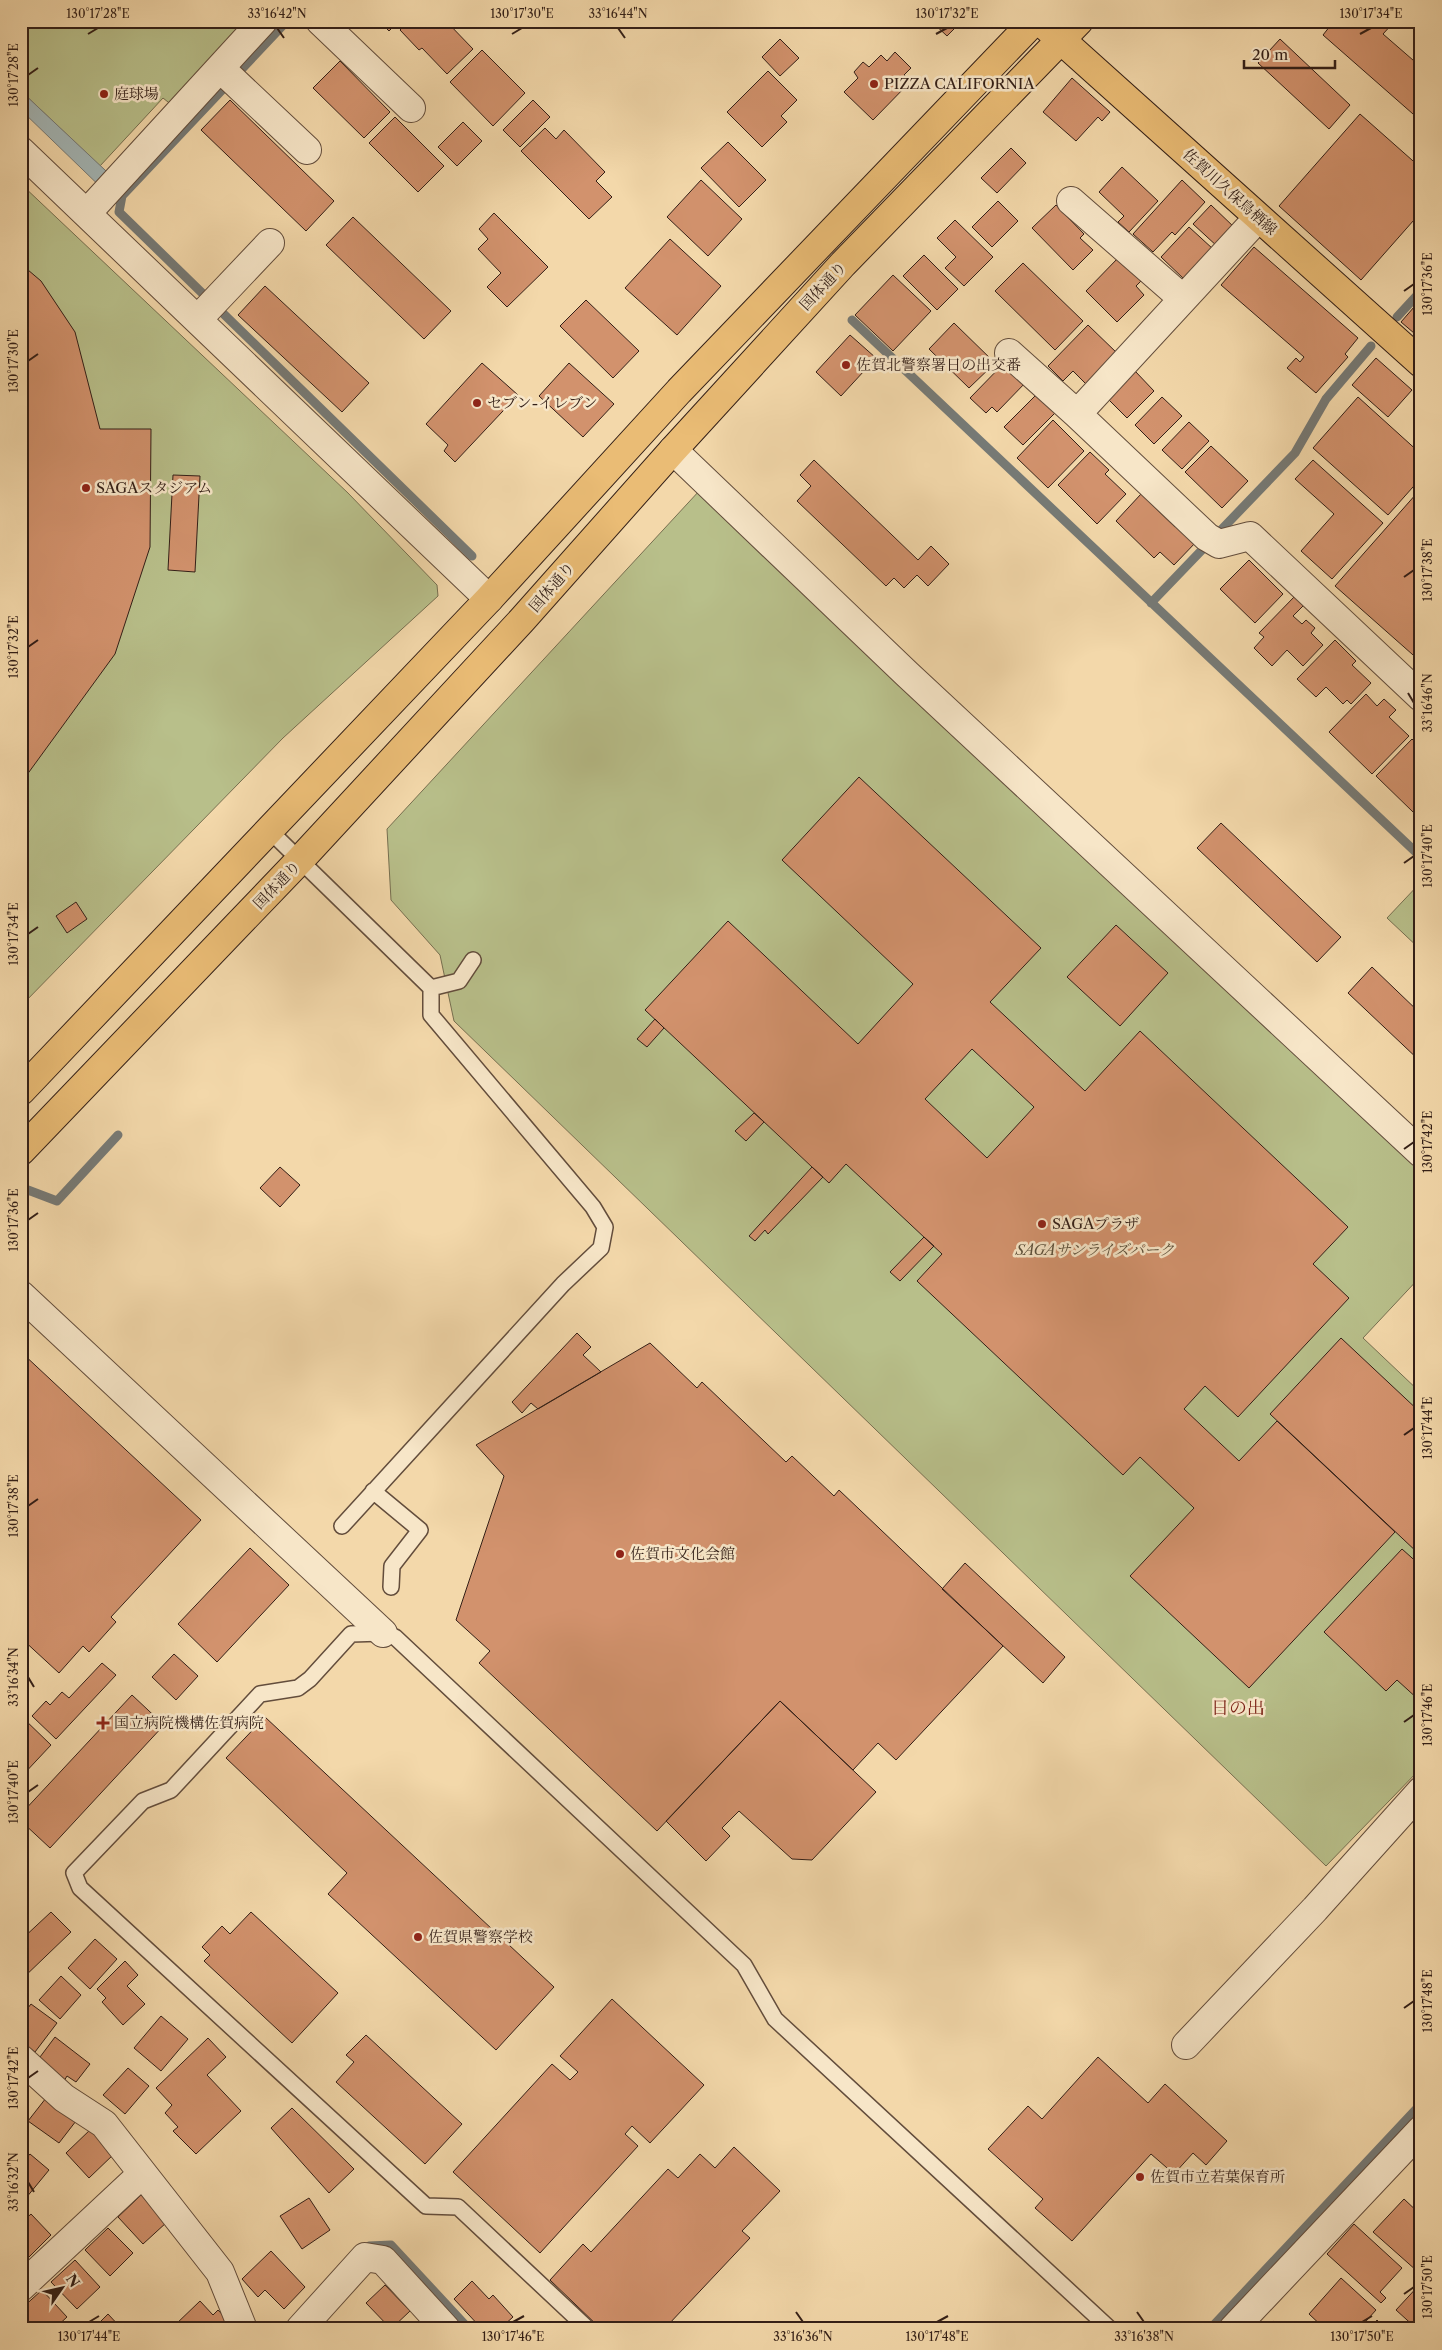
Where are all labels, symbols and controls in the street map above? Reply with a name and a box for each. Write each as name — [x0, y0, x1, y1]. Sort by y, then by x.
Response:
text: 130°17'28"E — [66, 6, 130, 21]
text: 33°16'42"N — [247, 6, 307, 21]
text: 130°17'30"E — [490, 6, 554, 21]
text: 33°16'44"N — [588, 6, 648, 21]
text: 130°17'32"E — [915, 6, 979, 21]
text: 130°17'34"E — [1340, 6, 1402, 21]
scale bar — [1244, 38, 1336, 70]
text: 130°17'28"E — [6, 43, 21, 107]
text: 20 m — [1252, 45, 1288, 64]
place label: PIZZA CALIFORNIA — [884, 74, 1035, 93]
marker: PIZZA CALIFORNIA — [868, 78, 880, 90]
place label: 庭球場 — [114, 84, 159, 103]
marker: 庭球場 — [98, 88, 110, 100]
street label: 佐賀川久保鳥栖線 — [1179, 144, 1281, 239]
text: 130°17'36"E — [1420, 253, 1435, 315]
street label: 国体通り — [795, 257, 850, 314]
text: 130°17'30"E — [6, 329, 21, 393]
place label: 佐賀北警察署日の出交番 — [856, 355, 1021, 374]
marker: 佐賀北警察署日の出交番 — [840, 359, 852, 371]
place label: セブン-イレブン — [487, 393, 598, 412]
marker: セブン-イレブン — [471, 397, 483, 409]
place label: SAGAスタジアム — [96, 478, 212, 497]
marker: SAGAスタジアム — [80, 482, 92, 494]
text: 130°17'38"E — [1420, 538, 1435, 602]
street label: 国体通り — [525, 558, 578, 616]
text: 130°17'32"E — [6, 615, 21, 679]
text: 33°16'46"N — [1420, 673, 1435, 733]
text: 130°17'40"E — [1420, 824, 1435, 888]
street label: 国体通り — [249, 856, 304, 913]
text: 130°17'34"E — [6, 903, 21, 965]
text: 130°17'42"E — [1420, 1111, 1435, 1173]
text: 130°17'36"E — [6, 1189, 21, 1251]
place label: SAGAプラザ — [1052, 1214, 1139, 1233]
marker: SAGAプラザ — [1036, 1218, 1048, 1230]
park label: SAGAサンライズパーク — [1015, 1240, 1174, 1259]
text: 130°17'44"E — [1420, 1397, 1435, 1459]
text: 130°17'38"E — [6, 1474, 21, 1538]
place label: 佐賀市文化会館 — [630, 1544, 735, 1563]
marker: 佐賀市文化会館 — [614, 1548, 626, 1560]
text: 33°16'34"N — [6, 1647, 21, 1707]
text: 130°17'46"E — [1420, 1684, 1435, 1746]
district label: 日の出 — [1211, 1697, 1265, 1719]
place label: 国立病院機構佐賀病院 — [114, 1713, 264, 1732]
marker: 国立病院機構佐賀病院 — [96, 1716, 110, 1730]
text: 130°17'40"E — [6, 1760, 21, 1824]
place label: 佐賀県警察学校 — [428, 1927, 533, 1946]
marker: 佐賀県警察学校 — [412, 1931, 424, 1943]
text: 130°17'48"E — [1420, 1970, 1435, 2032]
text: 130°17'42"E — [6, 2047, 21, 2109]
text: 33°16'32"N — [6, 2152, 21, 2212]
place label: 佐賀市立若葉保育所 — [1150, 2167, 1285, 2186]
marker: 佐賀市立若葉保育所 — [1134, 2171, 1146, 2183]
text: 130°17'50"E — [1420, 2255, 1435, 2319]
north arrow — [38, 2262, 88, 2312]
text: N — [62, 2271, 84, 2291]
text: 130°17'44"E — [58, 2329, 120, 2344]
text: 130°17'46"E — [482, 2329, 544, 2344]
text: 33°16'36"N — [773, 2329, 833, 2344]
text: 130°17'48"E — [906, 2329, 968, 2344]
text: 33°16'38"N — [1114, 2329, 1174, 2344]
text: 130°17'50"E — [1330, 2329, 1394, 2344]

